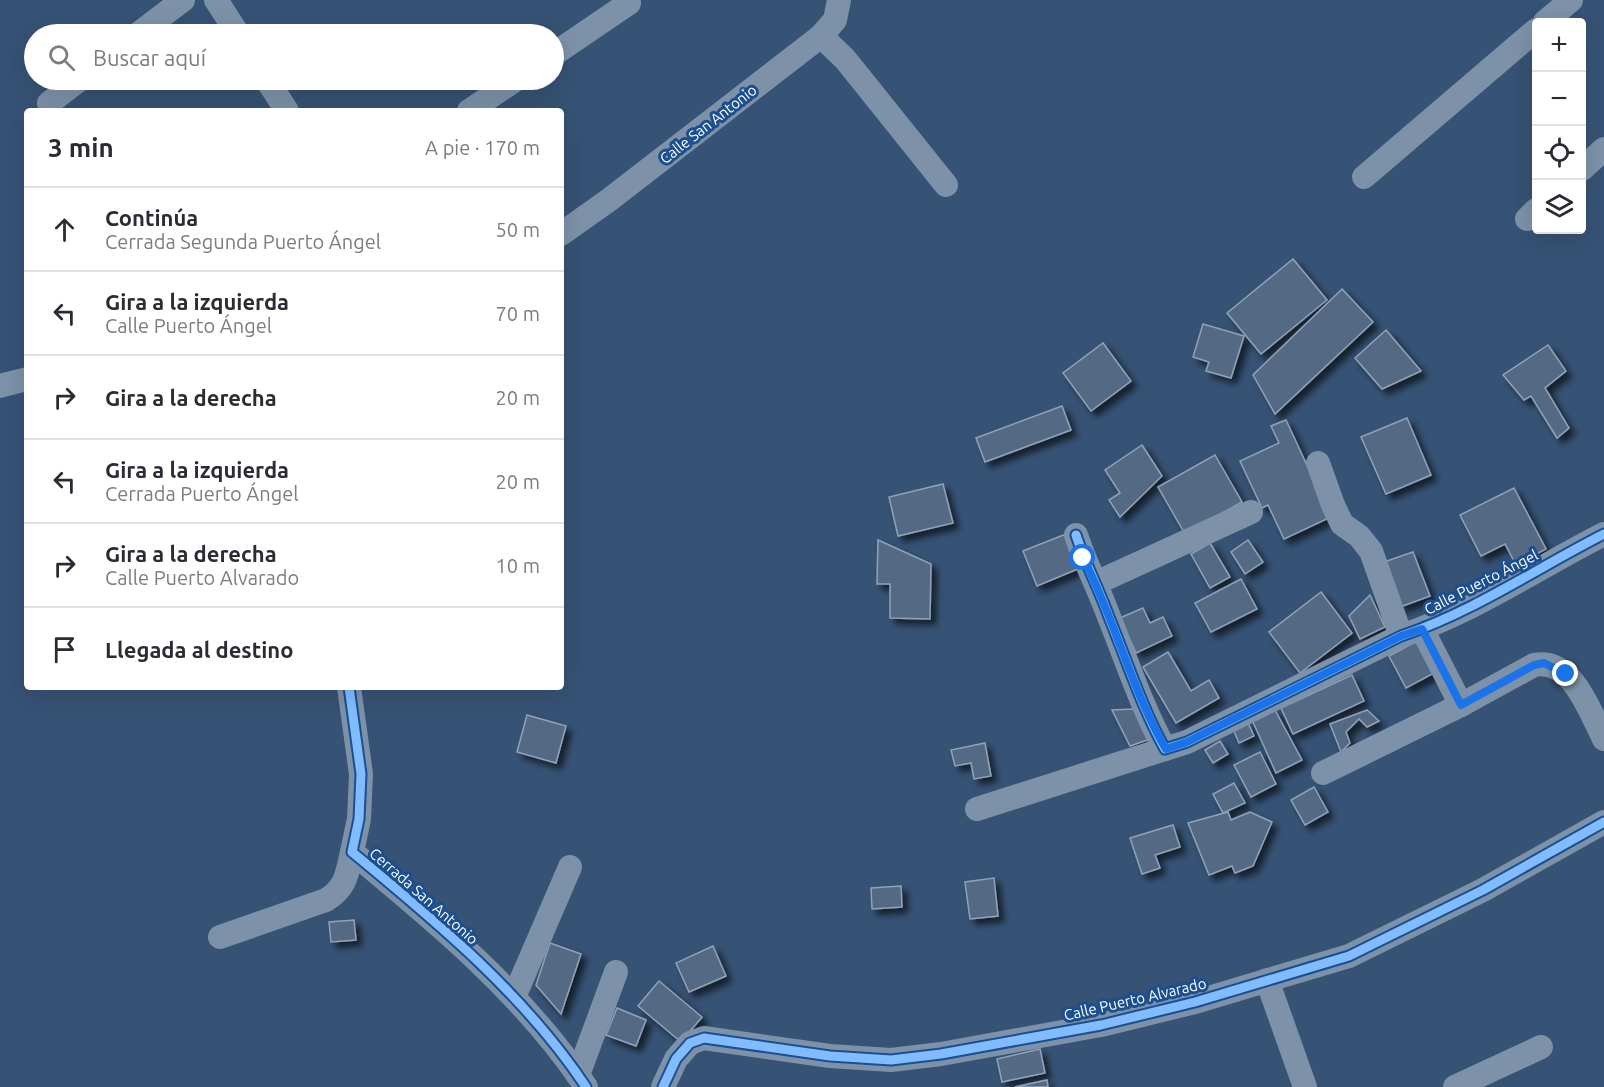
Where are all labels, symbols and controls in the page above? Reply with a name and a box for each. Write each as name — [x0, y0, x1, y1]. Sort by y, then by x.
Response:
map controls — [1532, 18, 1586, 234]
button: + — [1532, 18, 1586, 72]
search box — [24, 24, 564, 90]
icon: search — [45, 41, 78, 74]
text: Buscar aquí — [93, 45, 206, 70]
button: − — [1532, 72, 1586, 126]
street label: Calle San Antonio — [656, 81, 760, 167]
button: locate — [1532, 126, 1586, 180]
text: 3 min — [48, 133, 114, 162]
text: A pie · 170 m — [425, 136, 540, 159]
button: layers — [1532, 180, 1586, 234]
text: Continúa — [105, 205, 198, 230]
icon: ahead — [48, 213, 81, 246]
text: 50 m — [496, 218, 540, 241]
text: Cerrada Segunda Puerto Ángel — [105, 230, 381, 253]
text: Gira a la izquierda — [105, 289, 289, 314]
icon: left — [48, 297, 81, 330]
text: 70 m — [496, 302, 540, 325]
text: Calle Puerto Ángel — [105, 314, 272, 337]
icon: right — [48, 381, 81, 414]
text: Gira a la derecha — [105, 385, 277, 410]
text: 20 m — [496, 386, 540, 409]
text: Gira a la izquierda — [105, 457, 289, 482]
icon: left — [48, 465, 81, 498]
text: 20 m — [496, 470, 540, 493]
text: Cerrada Puerto Ángel — [105, 482, 299, 505]
text: Gira a la derecha — [105, 541, 277, 566]
route start — [1069, 544, 1095, 570]
street label: Calle Puerto Ángel — [1421, 546, 1541, 618]
icon: right — [48, 549, 81, 582]
text: 10 m — [496, 554, 540, 577]
text: Calle Puerto Alvarado — [105, 566, 299, 589]
icon: arrive — [48, 633, 81, 666]
text: Llegada al destino — [105, 637, 293, 662]
route end — [1552, 660, 1578, 686]
street label: Cerrada San Antonio — [366, 844, 482, 948]
street label: Calle Puerto Alvarado — [1062, 974, 1208, 1024]

